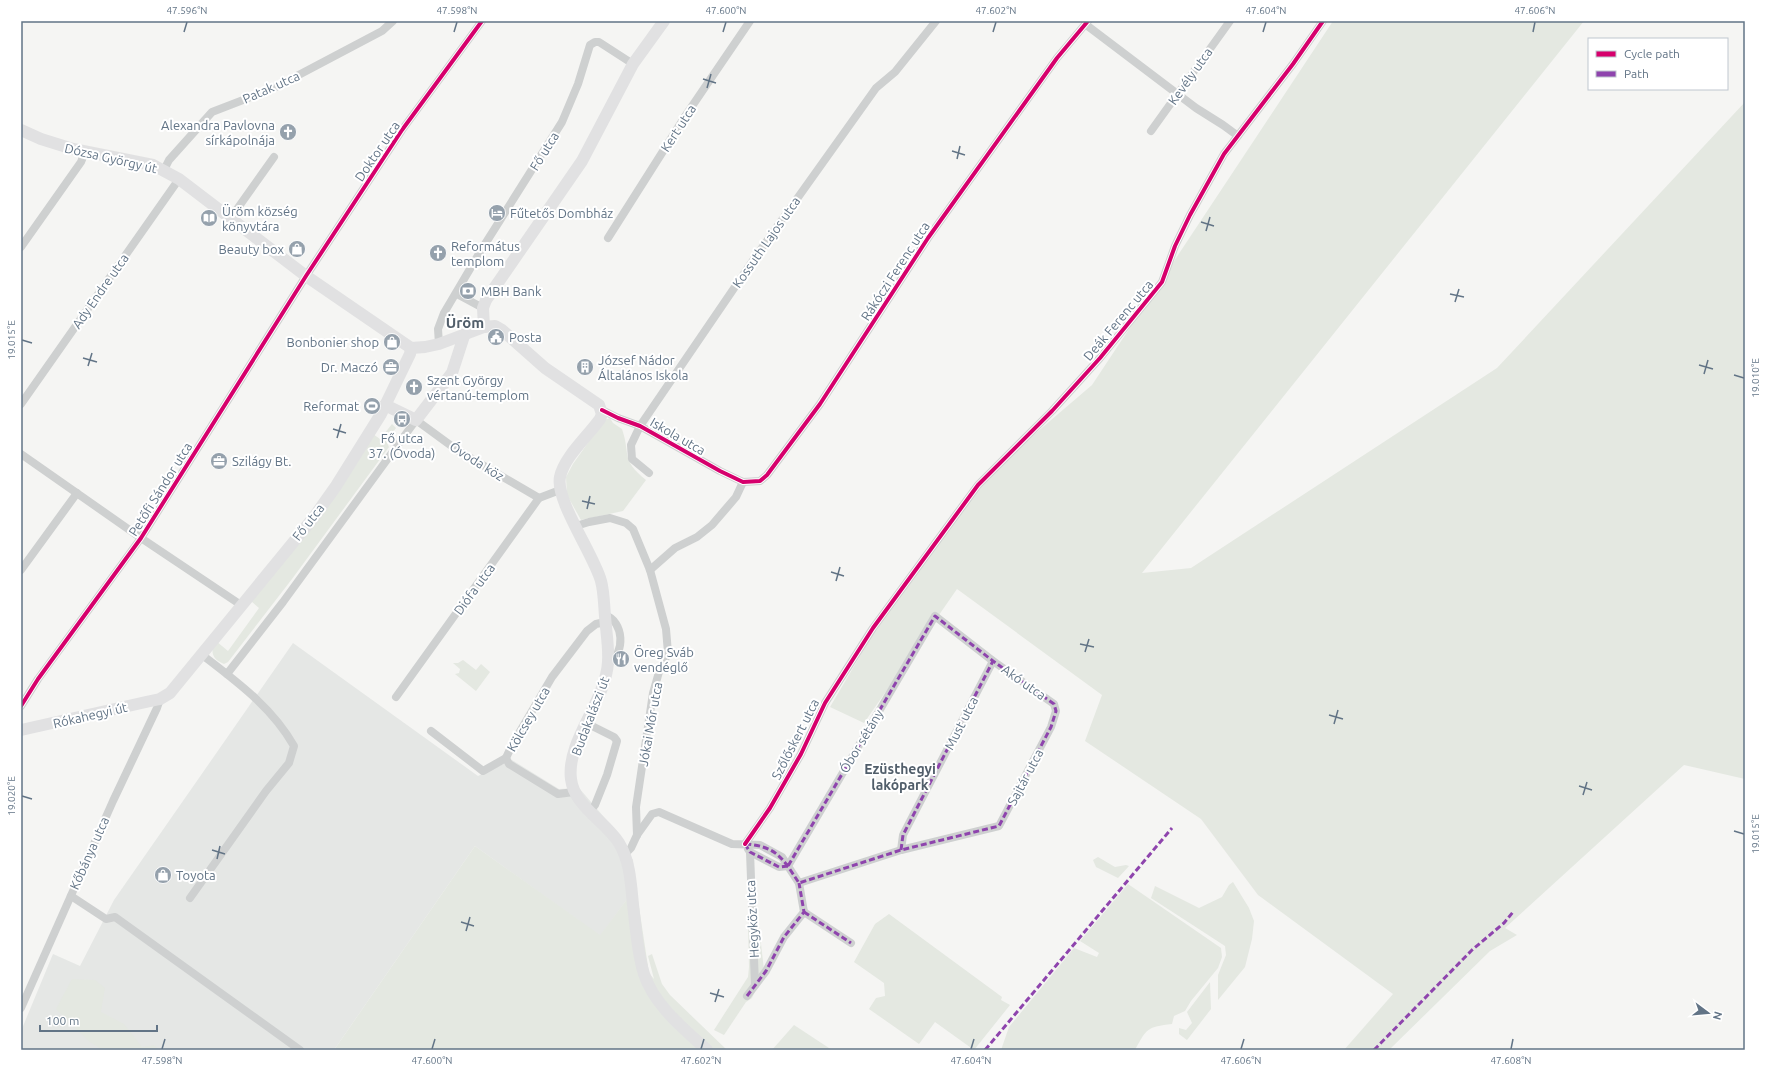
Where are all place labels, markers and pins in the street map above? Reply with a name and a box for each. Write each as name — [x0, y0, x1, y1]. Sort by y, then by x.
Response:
place label: Alexandra Pavlovna sírkápolnája — [161, 118, 275, 147]
church icon: Alexandra Pavlovna sírkápolnája — [278, 122, 298, 142]
place label: Üröm község könyvtára — [222, 203, 298, 233]
hotel icon: Fűtetős Dombház — [487, 203, 507, 223]
place label: Fűtetős Dombház — [510, 206, 613, 220]
library icon: Üröm község könyvtára — [199, 208, 219, 228]
shop icon: Beauty box — [287, 239, 307, 259]
place label: Református templom — [451, 239, 520, 268]
place label: Beauty box — [218, 242, 284, 256]
church icon: Református templom — [428, 243, 448, 263]
bank icon: MBH Bank — [458, 281, 478, 301]
place label: MBH Bank — [481, 284, 542, 298]
public building icon: Posta — [486, 327, 506, 347]
place label: Posta — [509, 330, 542, 344]
shop icon: Bonbonier shop — [382, 332, 402, 352]
place label: Bonbonier shop — [287, 335, 379, 349]
place label: József Nádor Általános Iskola — [598, 353, 688, 382]
office icon: Dr. Maczó — [381, 357, 401, 377]
building icon: József Nádor Általános Iskola — [575, 357, 595, 377]
place label: Dr. Maczó — [321, 360, 378, 374]
place label: Szent György vértanú-templom — [427, 373, 529, 402]
church icon: Szent György vértanú-templom — [404, 377, 424, 397]
sports icon: Reformat — [362, 396, 382, 416]
place label: Reformat — [303, 399, 359, 413]
bus stop icon: Fő utca 37. (Óvoda) — [392, 409, 412, 429]
place label: Fő utca 37. (Óvoda) — [369, 431, 435, 461]
office icon: Szilágy Bt. — [209, 451, 229, 471]
place label: Szilágy Bt. — [232, 454, 291, 468]
place label: Öreg Sváb vendéglő — [634, 644, 694, 674]
restaurant icon: Öreg Sváb vendéglő — [611, 649, 631, 669]
shop icon: Toyota — [153, 865, 173, 885]
place label: Toyota — [176, 868, 216, 882]

